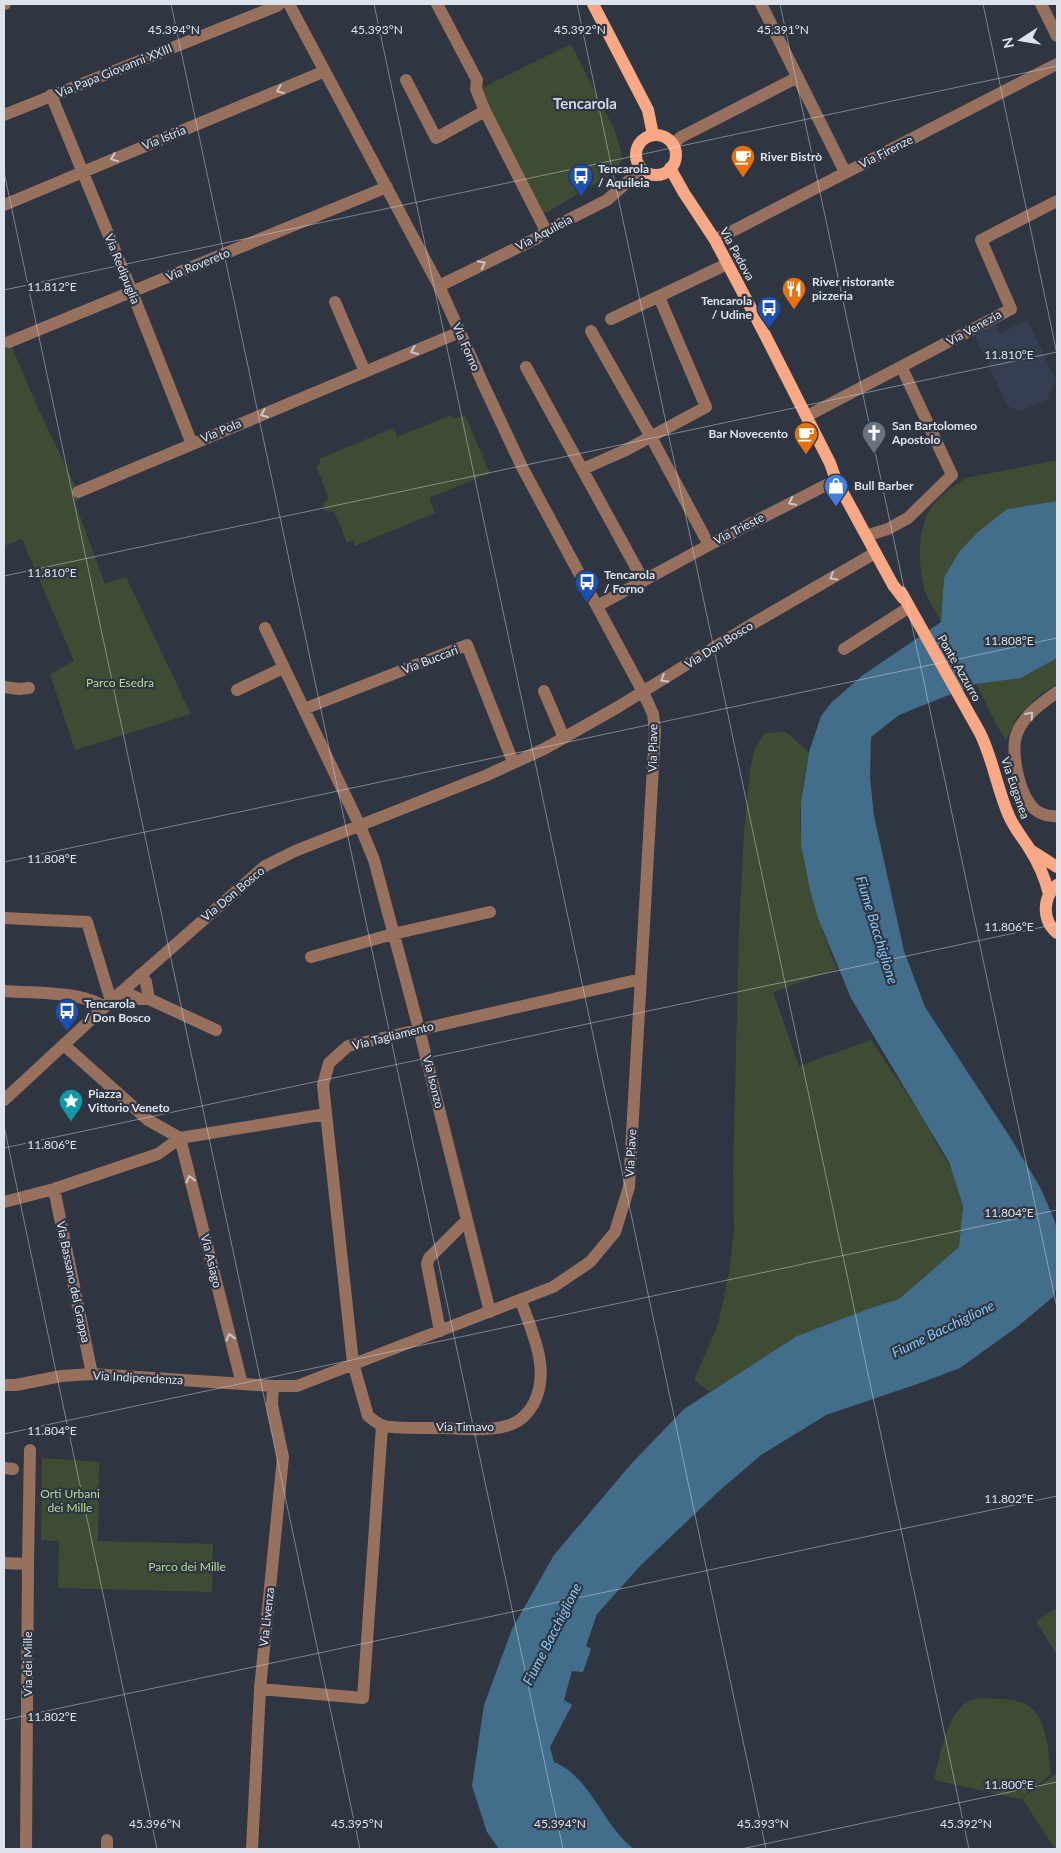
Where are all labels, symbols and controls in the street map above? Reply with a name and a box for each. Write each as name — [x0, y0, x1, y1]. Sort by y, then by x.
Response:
north arrow — [996, 15, 1046, 65]
text: 45.394°N — [148, 22, 200, 37]
text: 45.393°N — [351, 22, 403, 37]
text: 45.392°N — [554, 22, 606, 37]
text: 45.391°N — [757, 22, 809, 37]
text: N — [998, 36, 1017, 50]
street label: Via Papa Giovanni XXIII — [53, 40, 174, 101]
one-way arrow — [276, 83, 285, 94]
district label: Tencarola — [553, 94, 617, 112]
street label: Via Istria — [140, 122, 188, 153]
street label: Via Firenze — [856, 132, 915, 172]
cafe icon: River Bistrò — [730, 144, 756, 178]
place label: River Bistrò — [760, 149, 822, 164]
one-way arrow — [110, 152, 119, 163]
place label: Tencarola / Aquileia — [598, 161, 649, 190]
bus stop icon: Tencarola / Aquileia — [568, 163, 594, 197]
street label: Via Aquileia — [513, 211, 575, 254]
street label: Via Padova — [717, 225, 758, 283]
street label: Via Redipuglia — [102, 231, 143, 306]
street label: Via Rovereto — [164, 245, 232, 284]
one-way arrow — [477, 261, 486, 271]
place label: River ristorante pizzeria — [812, 274, 895, 303]
restaurant icon: River ristorante pizzeria — [781, 276, 807, 310]
text: 11.812°E — [27, 279, 77, 294]
place label: Tencarola / Udine — [701, 293, 753, 322]
bus stop icon: Tencarola / Udine — [756, 295, 782, 329]
street label: Via Venezia — [944, 306, 1004, 349]
street label: Via Forno — [449, 320, 484, 373]
one-way arrow — [411, 346, 419, 356]
text: 11.810°E — [984, 347, 1034, 362]
one-way arrow — [260, 407, 269, 418]
street label: Via Pola — [198, 415, 243, 446]
place label: San Bartolomeo Apostolo — [891, 418, 977, 447]
church icon: San Bartolomeo Apostolo — [861, 420, 887, 454]
cafe icon: Bar Novecento — [793, 421, 819, 455]
place label: Bar Novecento — [709, 426, 788, 441]
shop icon: Bull Barber — [823, 473, 849, 507]
place label: Bull Barber — [854, 478, 914, 493]
one-way arrow — [788, 496, 797, 506]
street label: Via Trieste — [711, 509, 767, 548]
text: 11.810°E — [27, 565, 77, 580]
place label: Tencarola / Forno — [604, 567, 655, 596]
bus stop icon: Tencarola / Forno — [574, 569, 600, 603]
one-way arrow — [830, 571, 839, 581]
street label: Via Don Bosco — [682, 618, 756, 672]
street label: Ponte Azzurro — [934, 632, 985, 704]
text: 11.808°E — [984, 633, 1034, 648]
street label: Via Buccari — [400, 642, 460, 677]
one-way arrow — [660, 672, 669, 682]
park label: Parco Esedra — [86, 675, 154, 690]
one-way arrow — [1024, 712, 1033, 721]
street label: Via Piave — [645, 724, 660, 772]
street label: Via Euganea — [998, 755, 1033, 821]
text: 11.808°E — [27, 851, 77, 866]
street label: Via Don Bosco — [198, 863, 267, 924]
water label: Fiume Bacchiglione — [853, 874, 902, 986]
text: 11.806°E — [984, 919, 1034, 934]
place label: Tencarola / Don Bosco — [84, 996, 151, 1025]
bus stop icon: Tencarola / Don Bosco — [54, 998, 80, 1032]
street label: Via Tagliamento — [351, 1018, 435, 1053]
street label: Via Isonzo — [420, 1054, 447, 1110]
place label: Piazza Vittorio Veneto — [87, 1086, 170, 1115]
place icon: Piazza Vittorio Veneto — [58, 1088, 84, 1122]
street label: Via Piave — [622, 1128, 639, 1177]
text: 11.806°E — [27, 1137, 77, 1152]
one-way arrow — [185, 1175, 196, 1184]
text: 11.804°E — [984, 1205, 1034, 1220]
street label: Via Bassano del Grappa — [53, 1220, 94, 1344]
street label: Via Asiago — [198, 1232, 225, 1289]
water label: Fiume Bacchiglione — [889, 1296, 997, 1361]
one-way arrow — [225, 1332, 236, 1341]
street label: Via Indipendenza — [92, 1368, 184, 1387]
street label: Via Timavo — [436, 1419, 494, 1434]
text: 11.804°E — [27, 1423, 77, 1438]
park label: Orti Urbani dei Mille — [40, 1486, 100, 1515]
text: 11.802°E — [984, 1491, 1034, 1506]
park label: Parco dei Mille — [148, 1559, 226, 1574]
water label: Fiume Bacchiglione — [519, 1580, 585, 1688]
street label: Via Livenza — [256, 1587, 277, 1647]
street label: Via dei Mille — [20, 1632, 35, 1696]
text: 11.802°E — [27, 1709, 77, 1724]
text: 11.800°E — [984, 1777, 1034, 1792]
text: 45.396°N — [129, 1816, 181, 1831]
text: 45.395°N — [331, 1816, 383, 1831]
text: 45.394°N — [534, 1816, 586, 1831]
text: 45.393°N — [737, 1816, 789, 1831]
text: 45.392°N — [940, 1816, 992, 1831]

